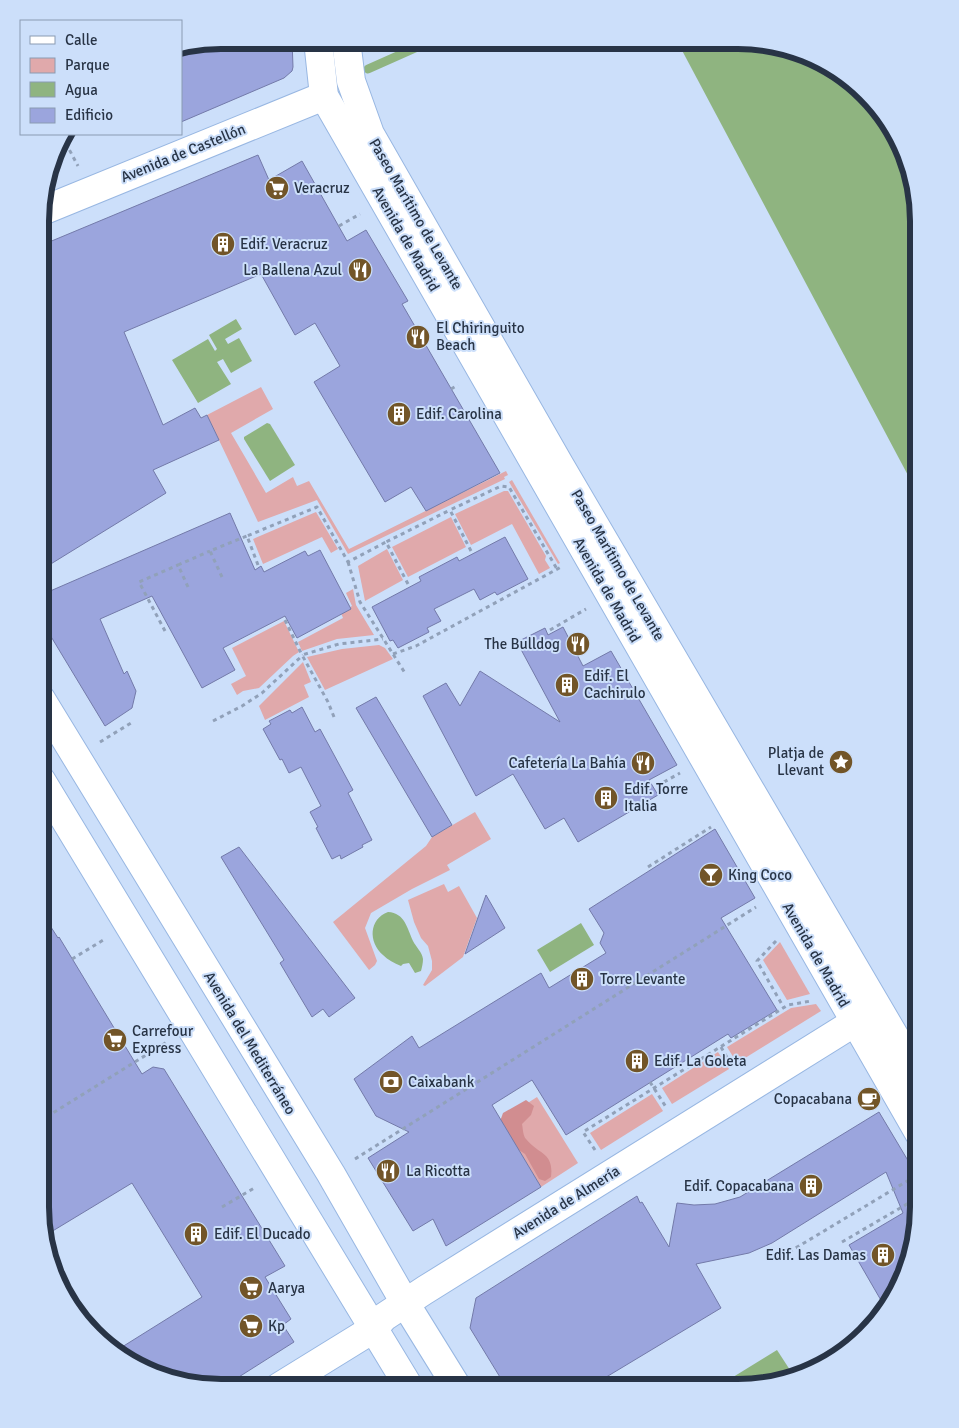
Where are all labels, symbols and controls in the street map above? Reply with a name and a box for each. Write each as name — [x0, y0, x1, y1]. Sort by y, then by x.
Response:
legend — [20, 20, 182, 135]
text: Calle — [65, 31, 98, 49]
text: Parque — [65, 56, 110, 74]
text: Agua — [65, 81, 98, 99]
text: Edificio — [65, 106, 113, 124]
street label: Avenida de Castellón — [118, 120, 248, 186]
street label: Paseo Marítimo de Levante — [365, 135, 467, 293]
supermarket icon: Veracruz — [264, 175, 290, 201]
place label: Veracruz — [294, 179, 350, 197]
street label: Avenida de Madrid — [369, 183, 443, 295]
building icon: Edif. Veracruz — [210, 231, 236, 257]
place label: Edif. Veracruz — [240, 235, 328, 253]
restaurant icon: La Ballena Azul — [347, 257, 373, 283]
place label: La Ballena Azul — [243, 261, 342, 279]
place label: El Chiringuito Beach — [436, 319, 525, 354]
restaurant icon: El Chiringuito Beach — [405, 324, 431, 350]
building icon: Edif. Carolina — [386, 401, 412, 427]
place label: Edif. Carolina — [416, 405, 502, 423]
street label: Paseo Marítimo de Levante — [567, 486, 669, 644]
street label: Avenida de Madrid — [570, 534, 644, 646]
restaurant icon: The Bulldog — [565, 631, 591, 657]
place label: The Bulldog — [484, 635, 560, 653]
place label: Edif. El Cachirulo — [584, 667, 646, 702]
building icon: Edif. El Cachirulo — [554, 672, 580, 698]
place label: Platja de Llevant — [768, 744, 824, 779]
place icon: Platja de Llevant — [828, 749, 854, 775]
restaurant icon: Cafetería La Bahía — [630, 750, 656, 776]
place label: Cafetería La Bahía — [509, 754, 626, 772]
place label: Edif. Torre Italia — [624, 780, 688, 815]
building icon: Edif. Torre Italia — [593, 785, 619, 811]
bar icon: King Coco — [698, 862, 724, 888]
place label: King Coco — [728, 866, 792, 884]
street label: Avenida de Madrid — [779, 899, 853, 1011]
building icon: Torre Levante — [569, 966, 595, 992]
street label: Avenida del Mediterráneo — [200, 968, 300, 1118]
place label: Torre Levante — [600, 970, 685, 988]
place label: Carrefour Express — [132, 1022, 194, 1057]
supermarket icon: Carrefour Express — [102, 1027, 128, 1053]
building icon: Edif. La Goleta — [624, 1048, 650, 1074]
place label: Edif. La Goleta — [654, 1052, 747, 1070]
bank icon: Caixabank — [378, 1069, 404, 1095]
place label: Caixabank — [408, 1073, 475, 1091]
cafe icon: Copacabana — [856, 1086, 882, 1112]
place label: Copacabana — [774, 1090, 852, 1108]
restaurant icon: La Ricotta — [375, 1158, 401, 1184]
place label: La Ricotta — [406, 1162, 470, 1180]
street label: Avenida de Almería — [509, 1162, 623, 1242]
building icon: Edif. Copacabana — [798, 1173, 824, 1199]
place label: Edif. Copacabana — [684, 1177, 794, 1195]
building icon: Edif. El Ducado — [183, 1221, 209, 1247]
place label: Edif. El Ducado — [214, 1225, 311, 1243]
building icon: Edif. Las Damas — [870, 1242, 896, 1268]
place label: Edif. Las Damas — [766, 1246, 866, 1264]
supermarket icon: Aarya — [238, 1275, 264, 1301]
place label: Aarya — [268, 1279, 305, 1297]
supermarket icon: Kp — [238, 1313, 264, 1339]
place label: Kp — [268, 1317, 285, 1335]

